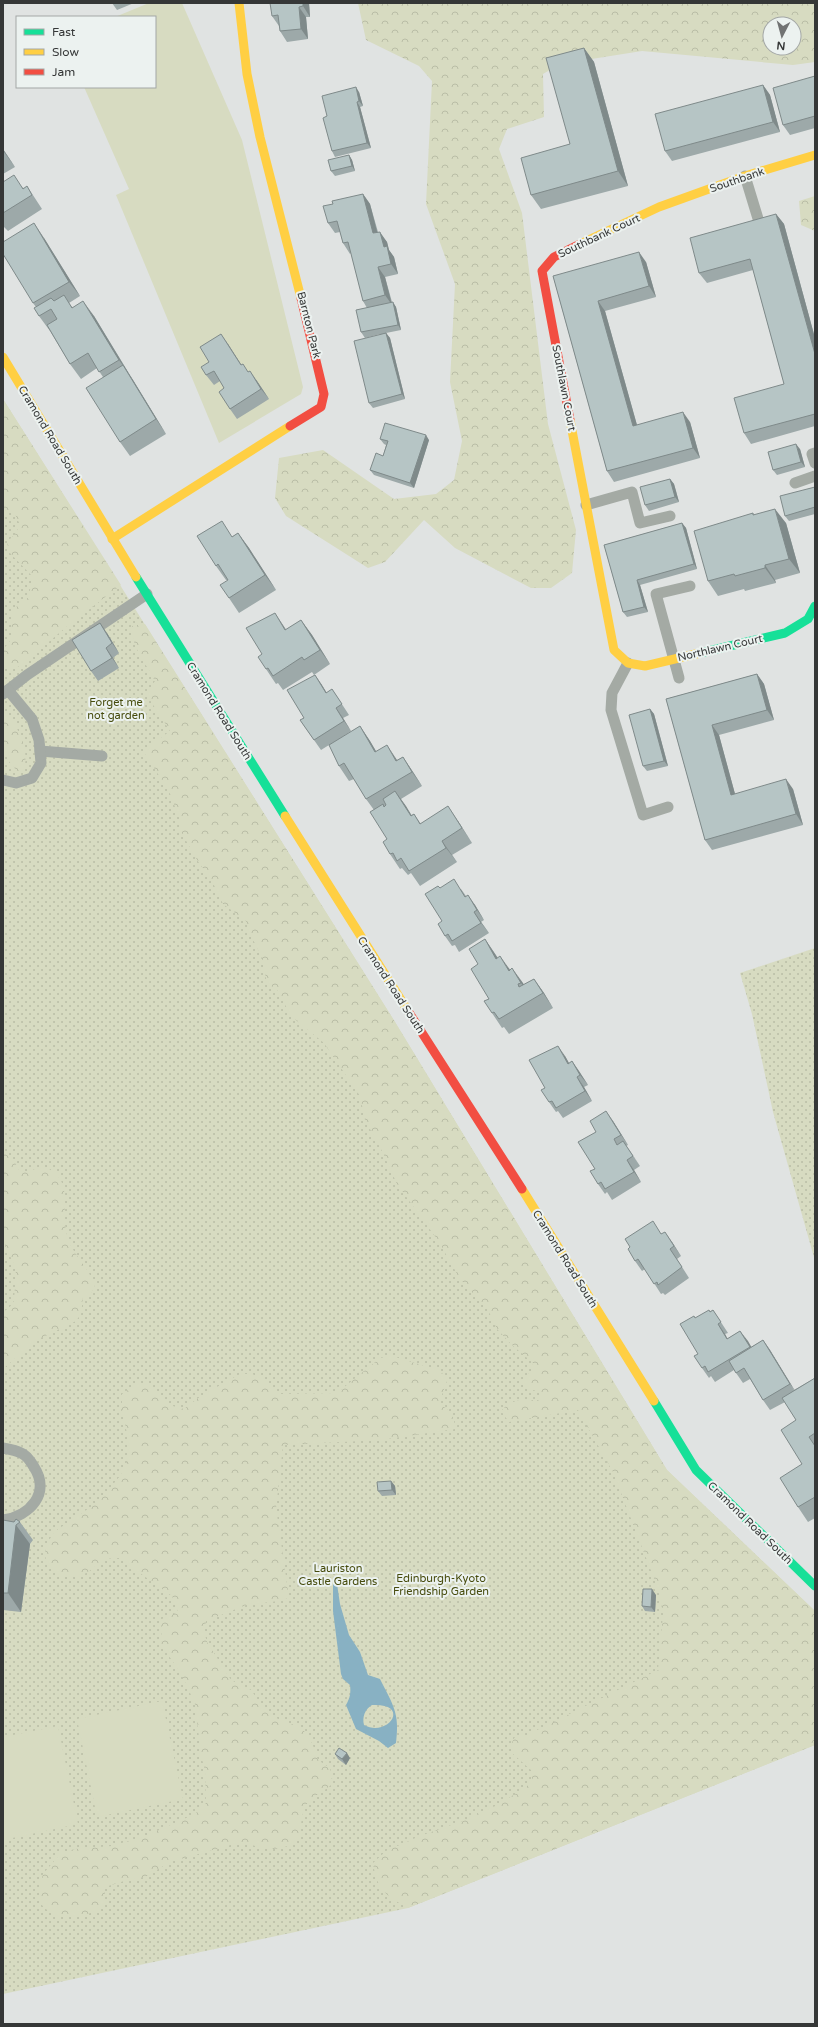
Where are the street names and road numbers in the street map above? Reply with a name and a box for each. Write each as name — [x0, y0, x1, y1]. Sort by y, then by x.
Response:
street label: Southbank — [708, 165, 766, 195]
street label: Southbank Court — [556, 211, 642, 261]
street label: Barnton Park — [294, 290, 324, 360]
street label: Southlawn Court — [549, 344, 579, 432]
street label: Cramond Road South — [15, 383, 85, 487]
street label: Northlawn Court — [676, 632, 764, 664]
street label: Cramond Road South — [184, 660, 254, 762]
street label: Cramond Road South — [355, 934, 427, 1036]
street label: Cramond Road South — [530, 1208, 600, 1310]
street label: Cramond Road South — [705, 1479, 795, 1567]

